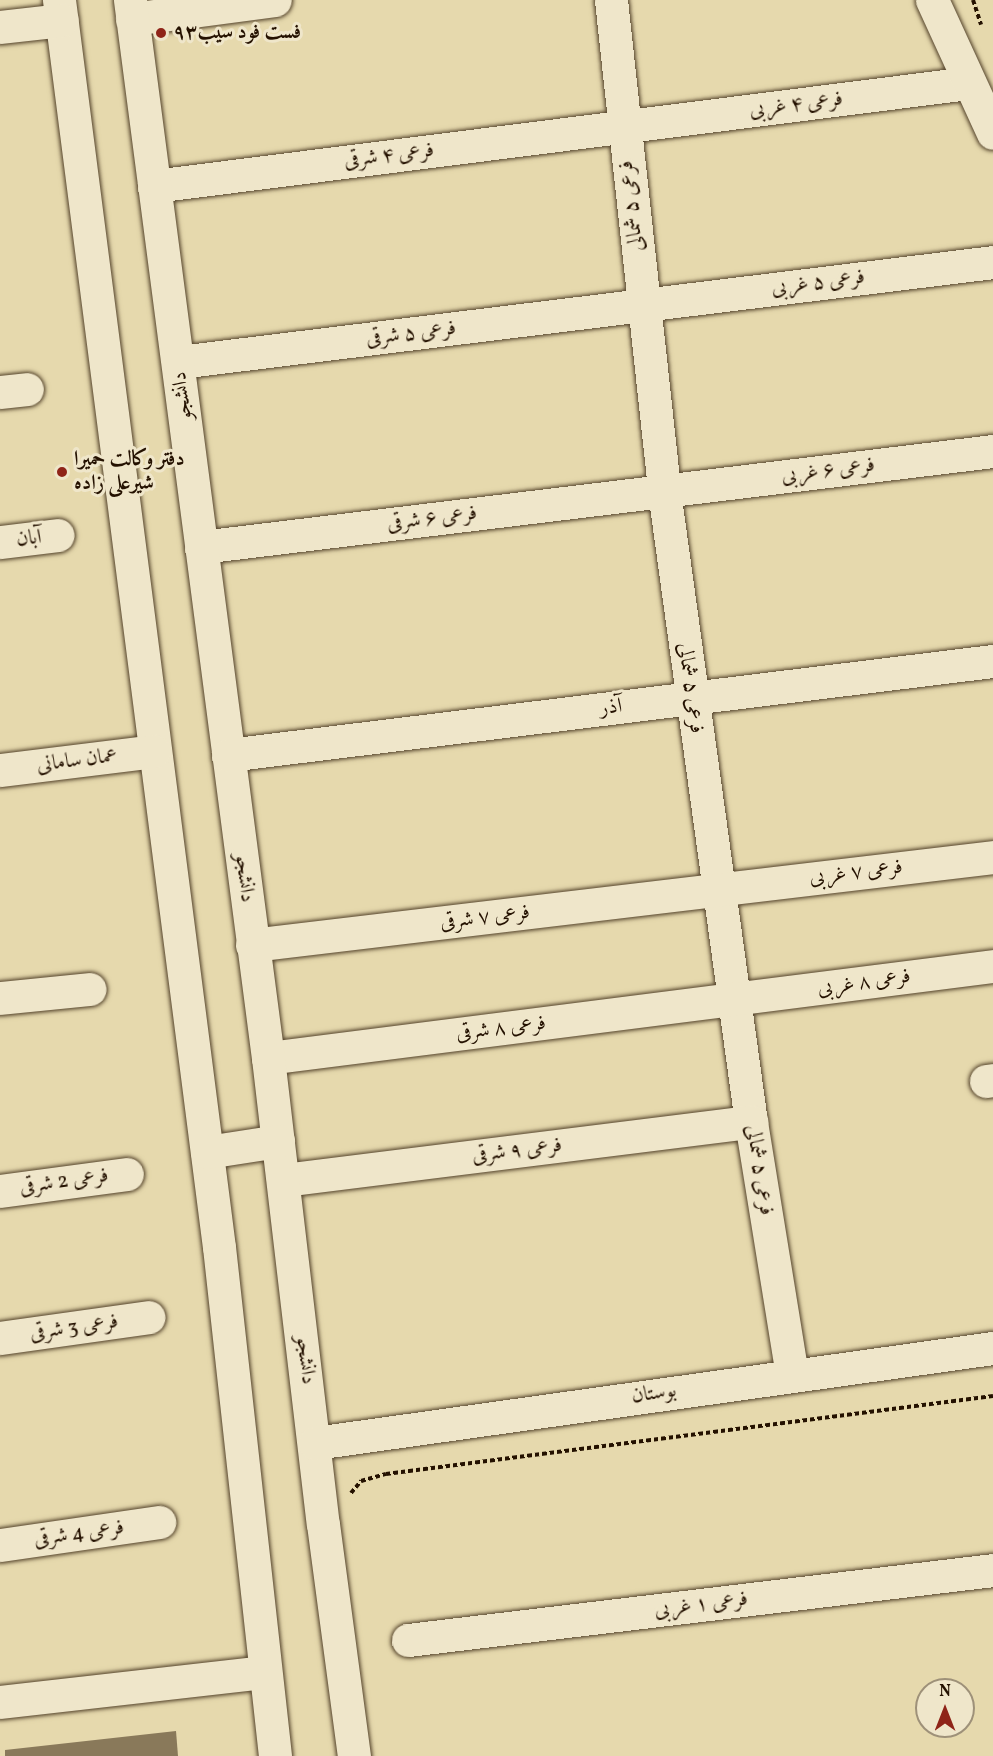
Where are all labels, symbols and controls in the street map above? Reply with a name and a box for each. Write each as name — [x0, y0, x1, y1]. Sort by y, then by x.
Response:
place label: فست فود سیب۹۳ — [173, 20, 301, 46]
marker: فست فود سیب۹۳ — [154, 26, 168, 40]
street label: فرعی ۴ غربی — [748, 87, 844, 123]
street label: فرعی ۴ شرقی — [343, 138, 435, 174]
street label: فرعی ۵ شمالی — [614, 159, 650, 253]
street label: فرعی ۵ غربی — [770, 265, 866, 301]
street label: فرعی ۵ شرقی — [365, 316, 457, 352]
street label: دانشجو — [168, 370, 198, 422]
place label: دفتر وکالت حمیرا شیرعلی زاده — [74, 447, 185, 497]
street label: فرعی ۶ غربی — [780, 453, 876, 489]
marker: دفتر وکالت حمیرا شیرعلی زاده — [55, 465, 69, 479]
street label: فرعی ۶ شرقی — [386, 501, 478, 537]
street label: آبان — [15, 525, 43, 553]
street label: فرعی ۵ شمالی — [671, 641, 709, 735]
street label: آذر — [598, 694, 624, 722]
street label: عمان سامانی — [35, 744, 119, 778]
street label: دانشجو — [229, 852, 259, 904]
street label: فرعی ۷ غربی — [808, 855, 904, 891]
street label: فرعی ۷ شرقی — [439, 900, 531, 936]
street label: فرعی ۸ غربی — [816, 964, 912, 1002]
street label: فرعی ۸ شرقی — [455, 1011, 547, 1047]
street label: فرعی ۵ شمالی — [739, 1123, 779, 1217]
street label: فرعی ۹ شرقی — [471, 1133, 563, 1169]
street label: فرعی 2 شرقی — [18, 1163, 110, 1201]
street label: فرعی 3 شرقی — [28, 1309, 120, 1347]
street label: دانشجو — [290, 1334, 320, 1386]
street label: بوستان — [630, 1378, 678, 1410]
street label: فرعی 4 شرقی — [32, 1515, 126, 1553]
street label: فرعی ۱ غربی — [653, 1587, 749, 1623]
north arrow — [915, 1678, 975, 1738]
text: N — [939, 1681, 951, 1703]

